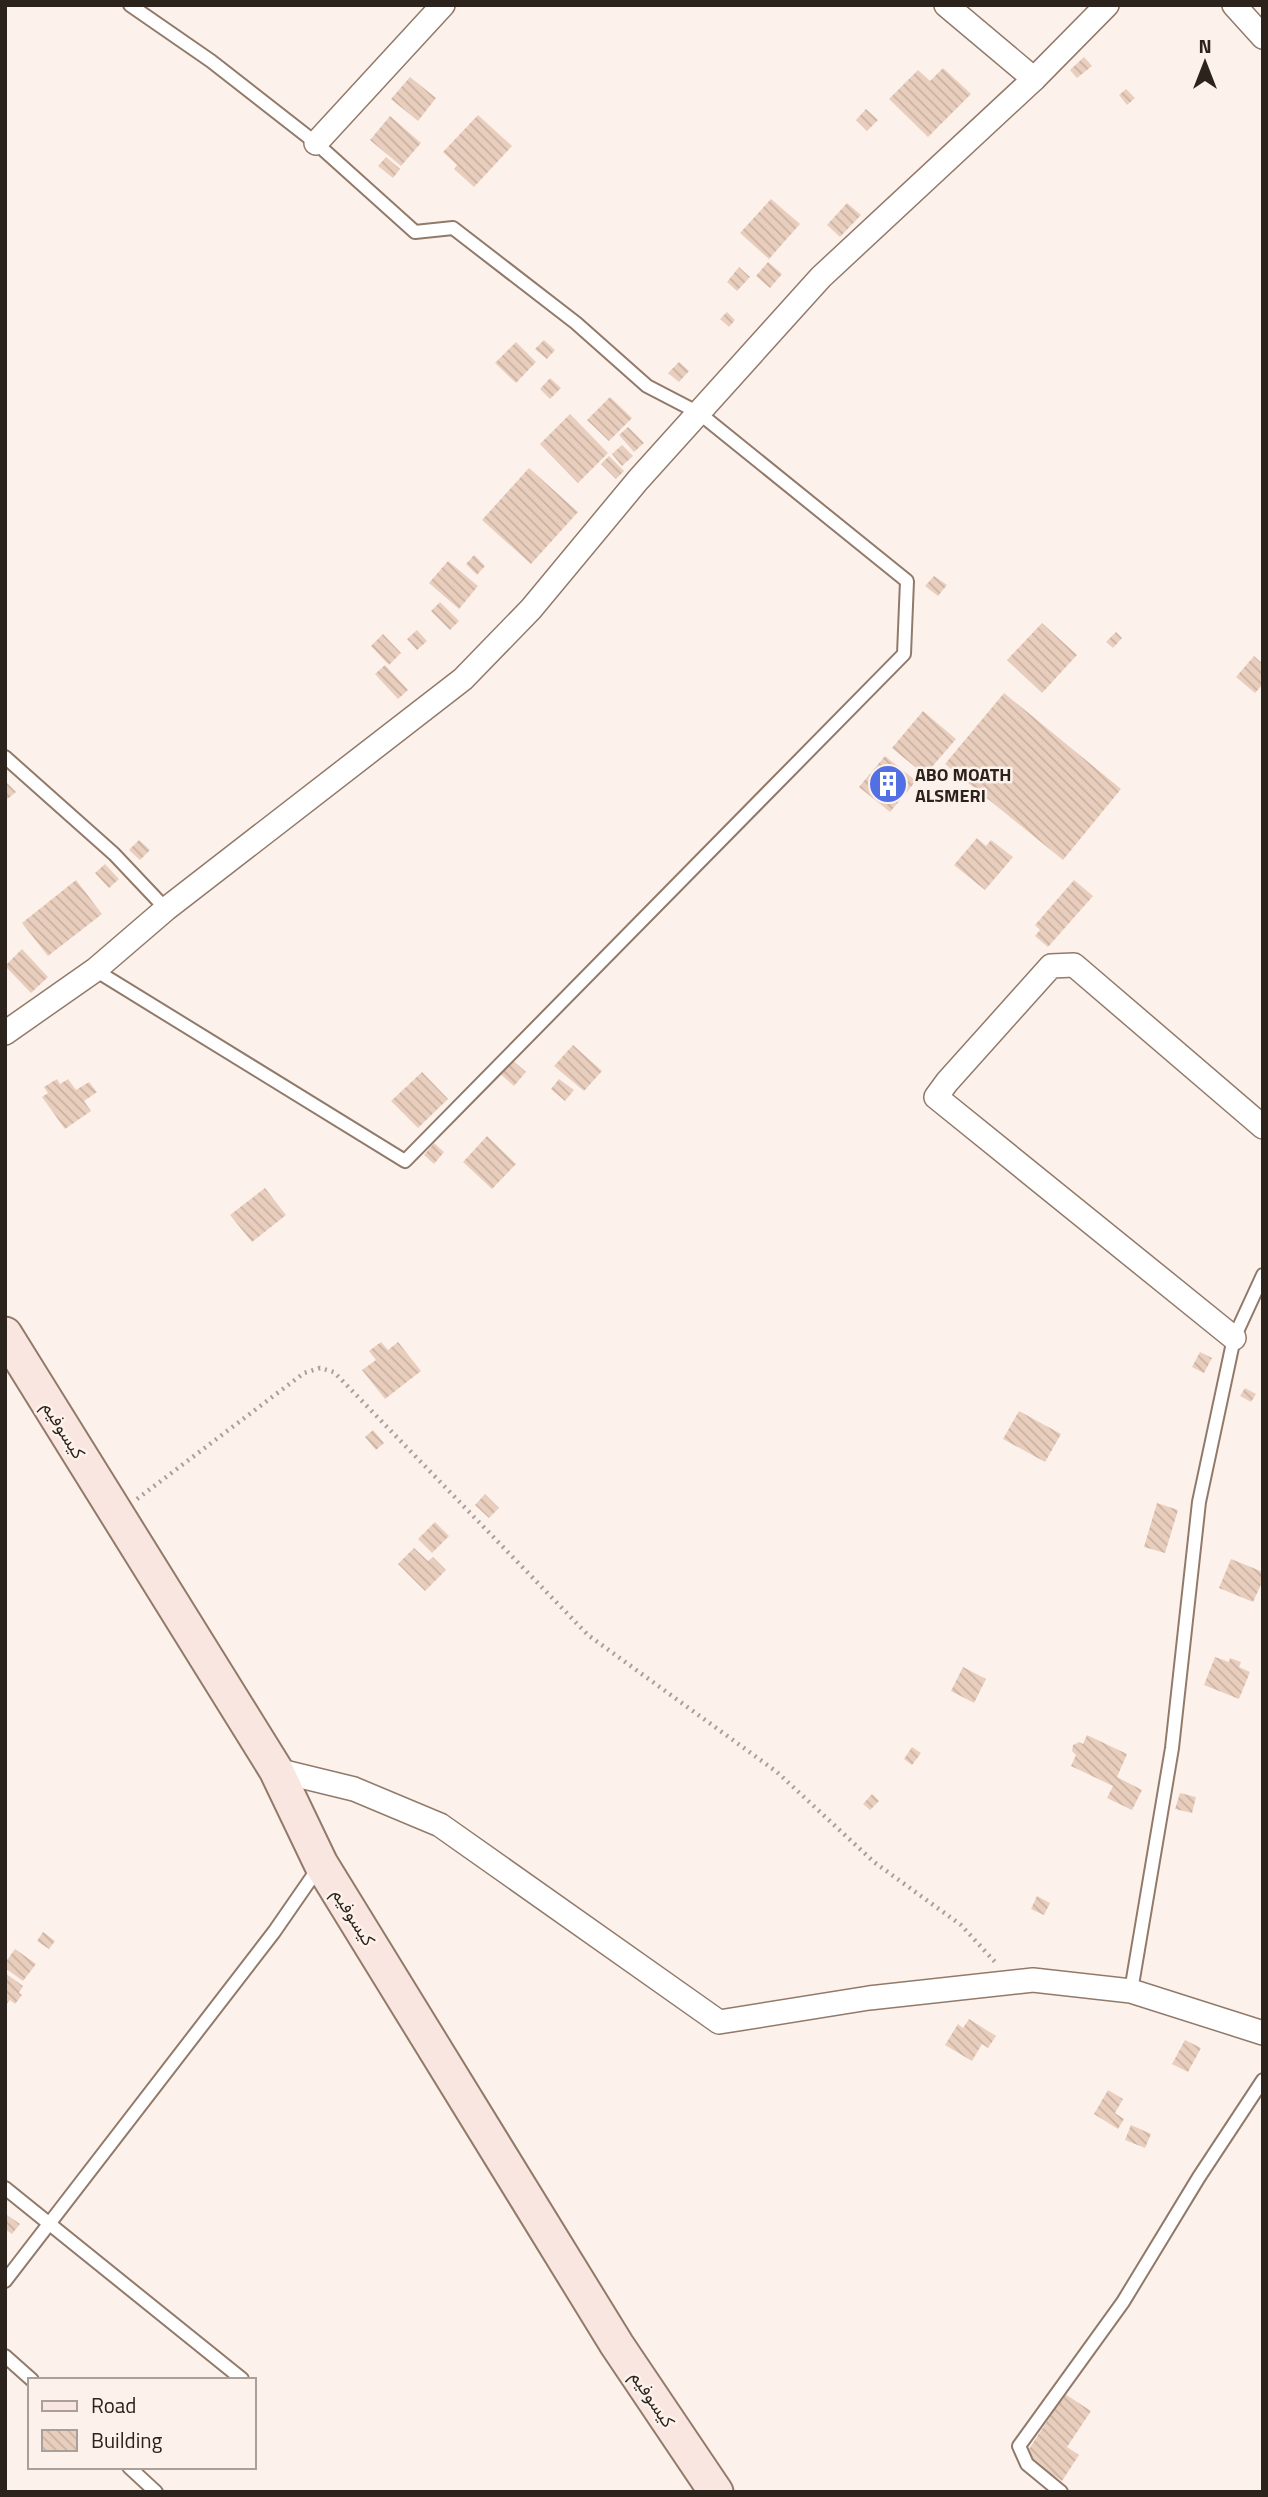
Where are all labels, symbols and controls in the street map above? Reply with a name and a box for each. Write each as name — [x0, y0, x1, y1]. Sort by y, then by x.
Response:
north arrow — [1170, 28, 1240, 98]
text: N — [1198, 31, 1212, 60]
place label: ABO MOATH ALSMERI — [915, 761, 1011, 809]
building icon: ABO MOATH ALSMERI — [867, 763, 909, 805]
street label: كيسوفيم — [36, 1396, 92, 1464]
street label: كيسوفيم — [326, 1883, 382, 1951]
street label: كيسوفيم — [624, 2365, 682, 2433]
legend — [28, 2378, 256, 2469]
text: Road — [91, 2389, 136, 2421]
text: Building — [91, 2424, 163, 2456]

